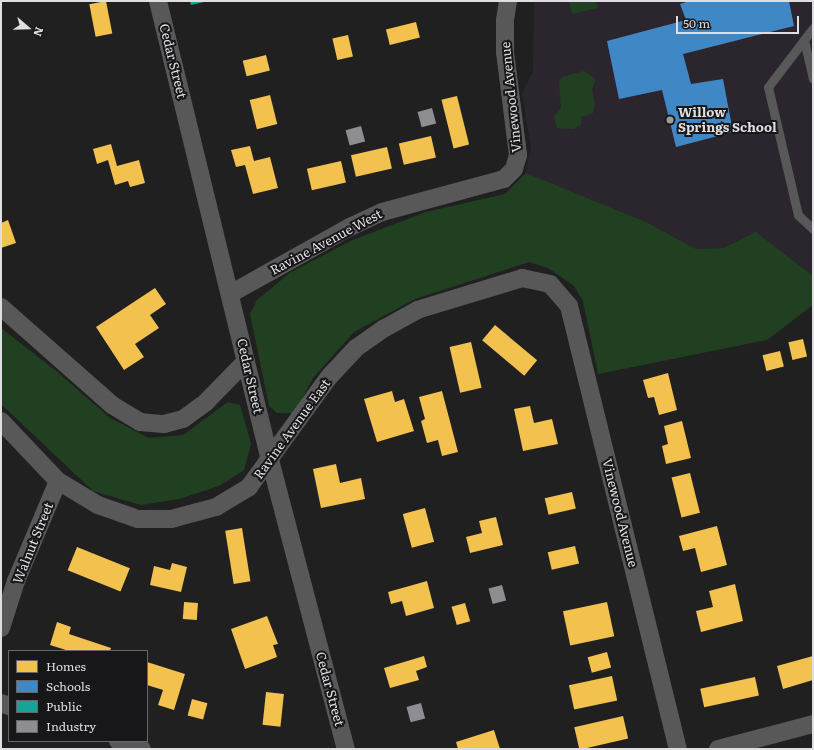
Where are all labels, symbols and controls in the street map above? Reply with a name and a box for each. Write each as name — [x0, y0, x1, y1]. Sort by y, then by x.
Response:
north arrow — [8, 8, 48, 48]
scale bar — [678, 8, 801, 34]
text: 50 m — [683, 14, 710, 32]
street label: Cedar Street — [156, 22, 190, 100]
text: N — [30, 25, 48, 39]
street label: Vinewood Avenue — [497, 41, 525, 153]
place label: Willow Springs School — [678, 105, 777, 136]
marker: Willow Springs School — [665, 115, 675, 125]
street label: Ravine Avenue West — [267, 206, 385, 278]
street label: Cedar Street — [234, 337, 266, 415]
street label: Ravine Avenue East — [250, 376, 334, 482]
street label: Vinewood Avenue — [599, 457, 641, 569]
street label: Walnut Street — [10, 500, 56, 586]
legend — [8, 650, 148, 742]
street label: Cedar Street — [313, 650, 347, 728]
text: Homes — [46, 657, 86, 675]
text: Schools — [46, 677, 90, 695]
text: Public — [46, 697, 82, 715]
text: Industry — [46, 717, 96, 735]

